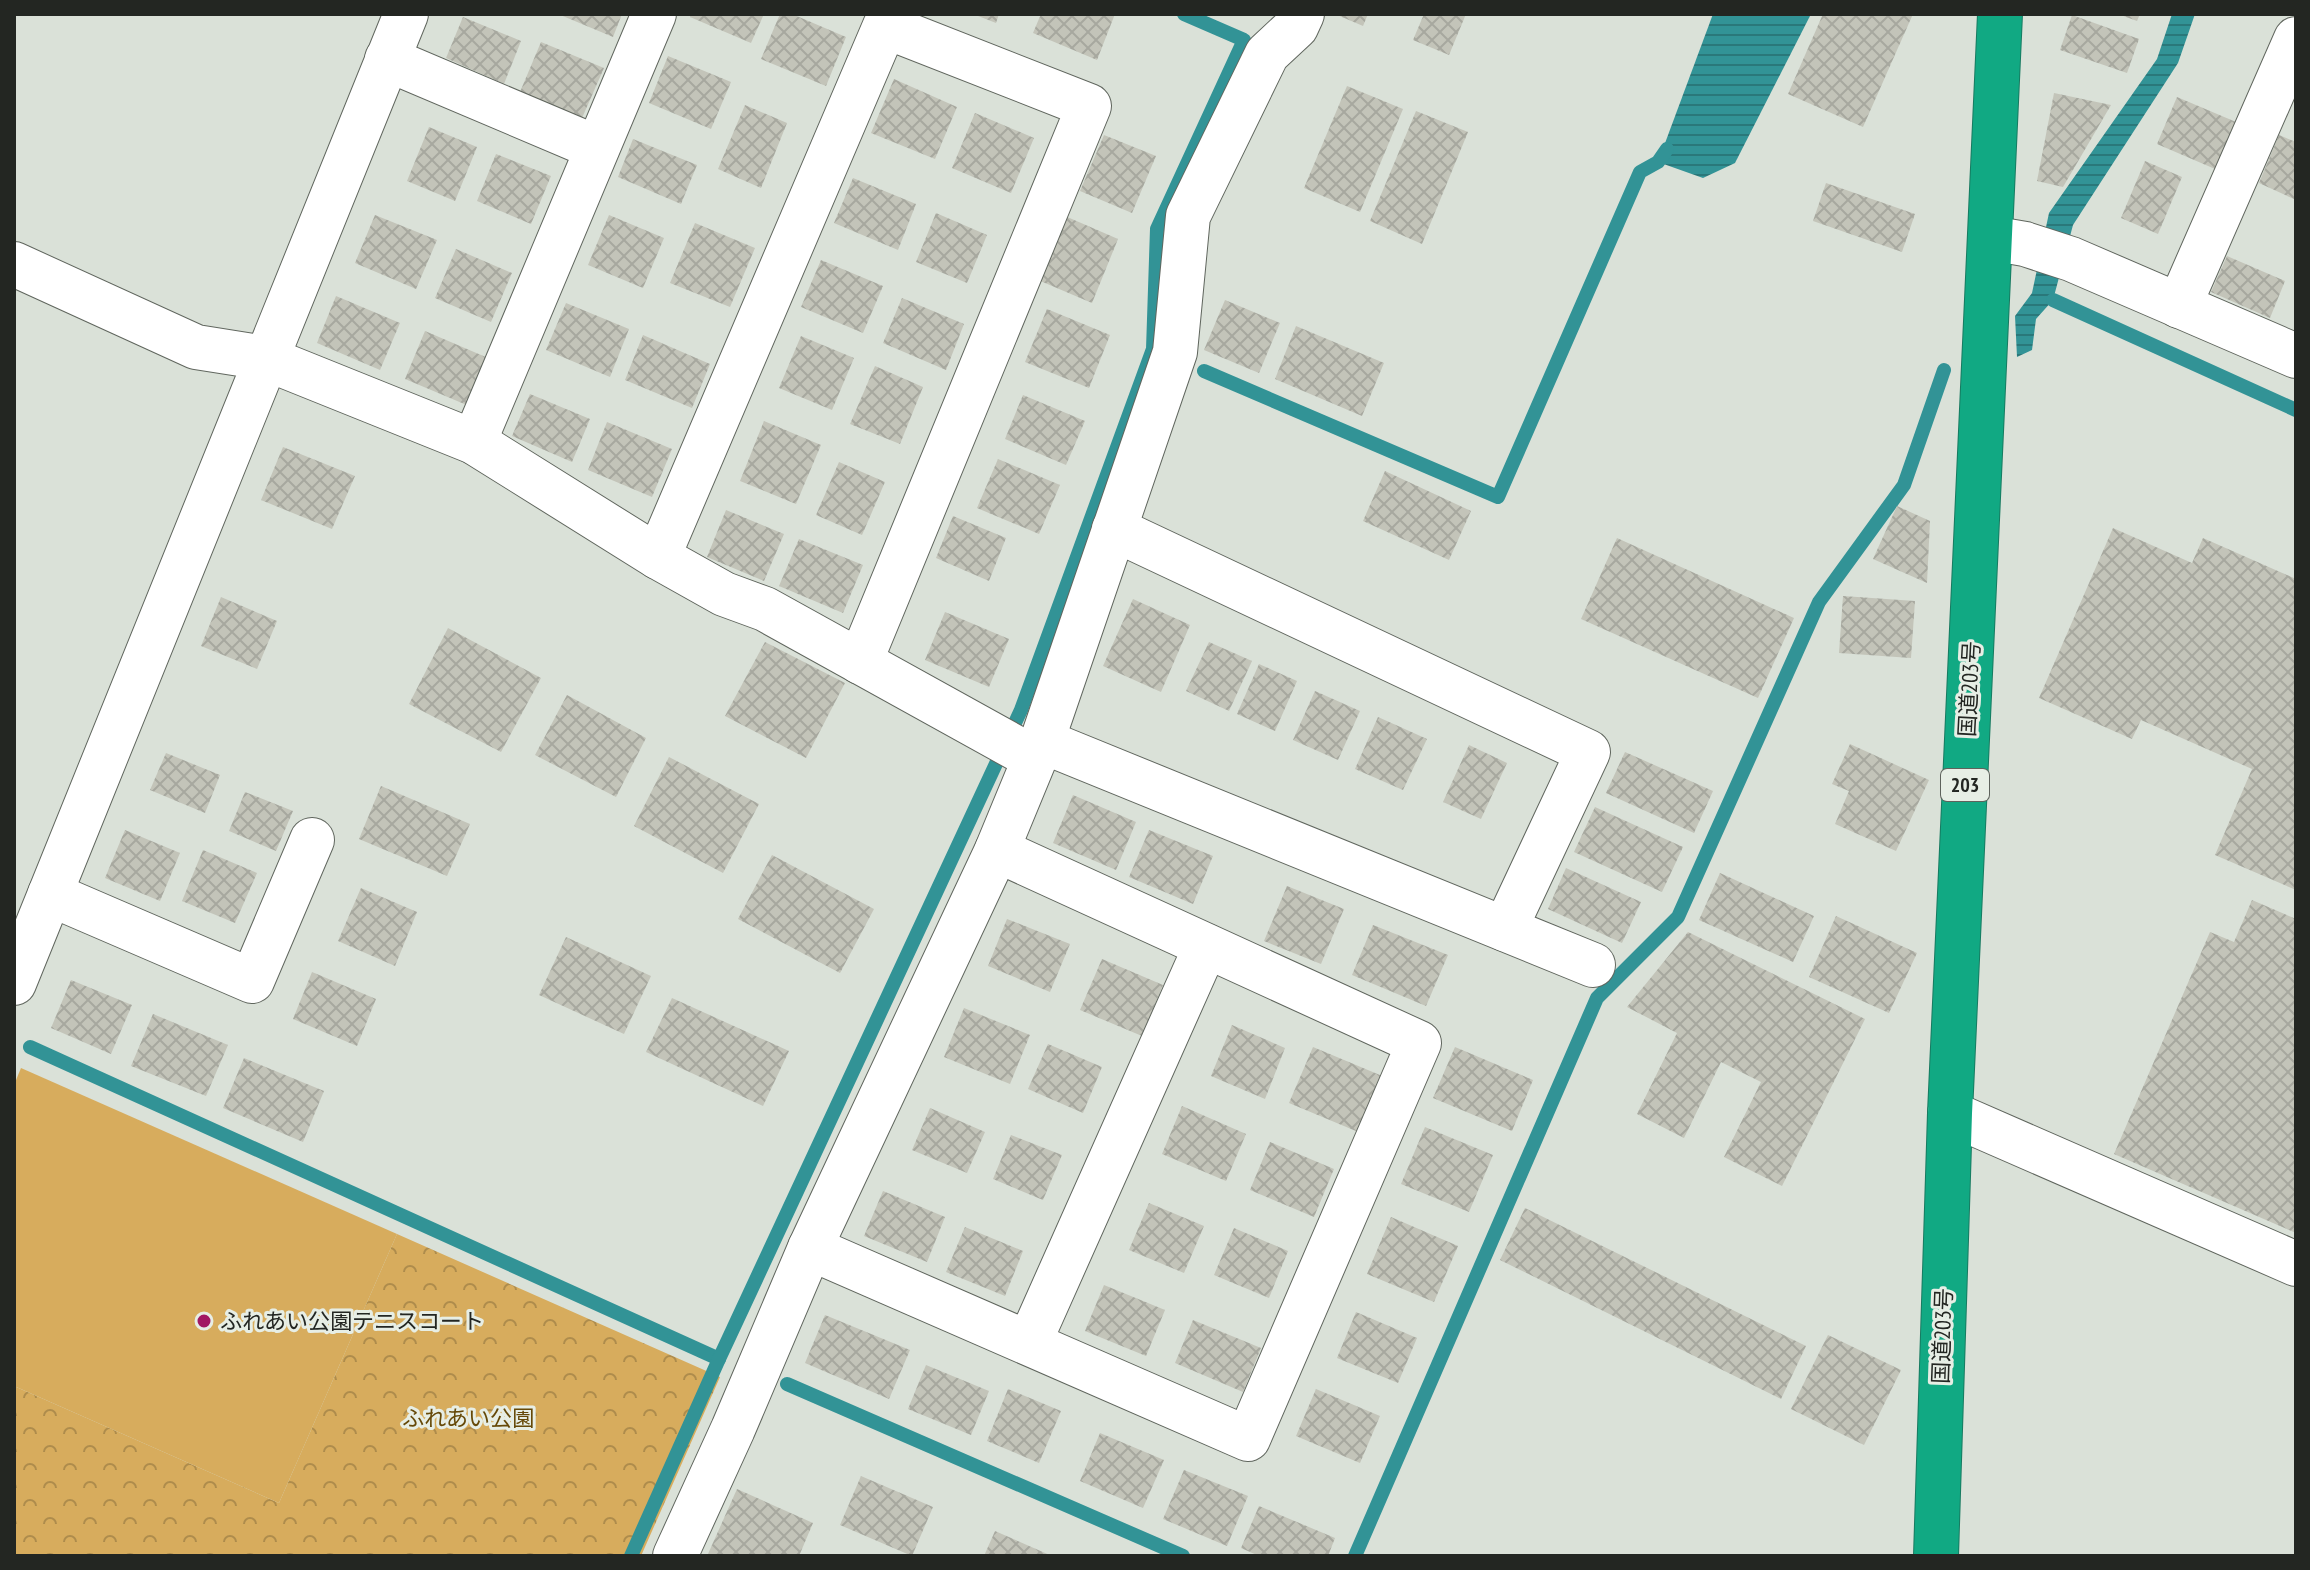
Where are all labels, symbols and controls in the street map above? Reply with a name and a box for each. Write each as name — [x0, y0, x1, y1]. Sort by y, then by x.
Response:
street label: 国道203号 — [1953, 640, 1985, 738]
road number: 203 — [1941, 769, 1989, 801]
street label: 国道203号 — [1926, 1288, 1958, 1384]
place label: ふれあい公園テニスコート — [220, 1307, 484, 1335]
marker: ふれあい公園テニスコート — [195, 1312, 213, 1330]
park label: ふれあい公園 — [402, 1404, 534, 1432]

